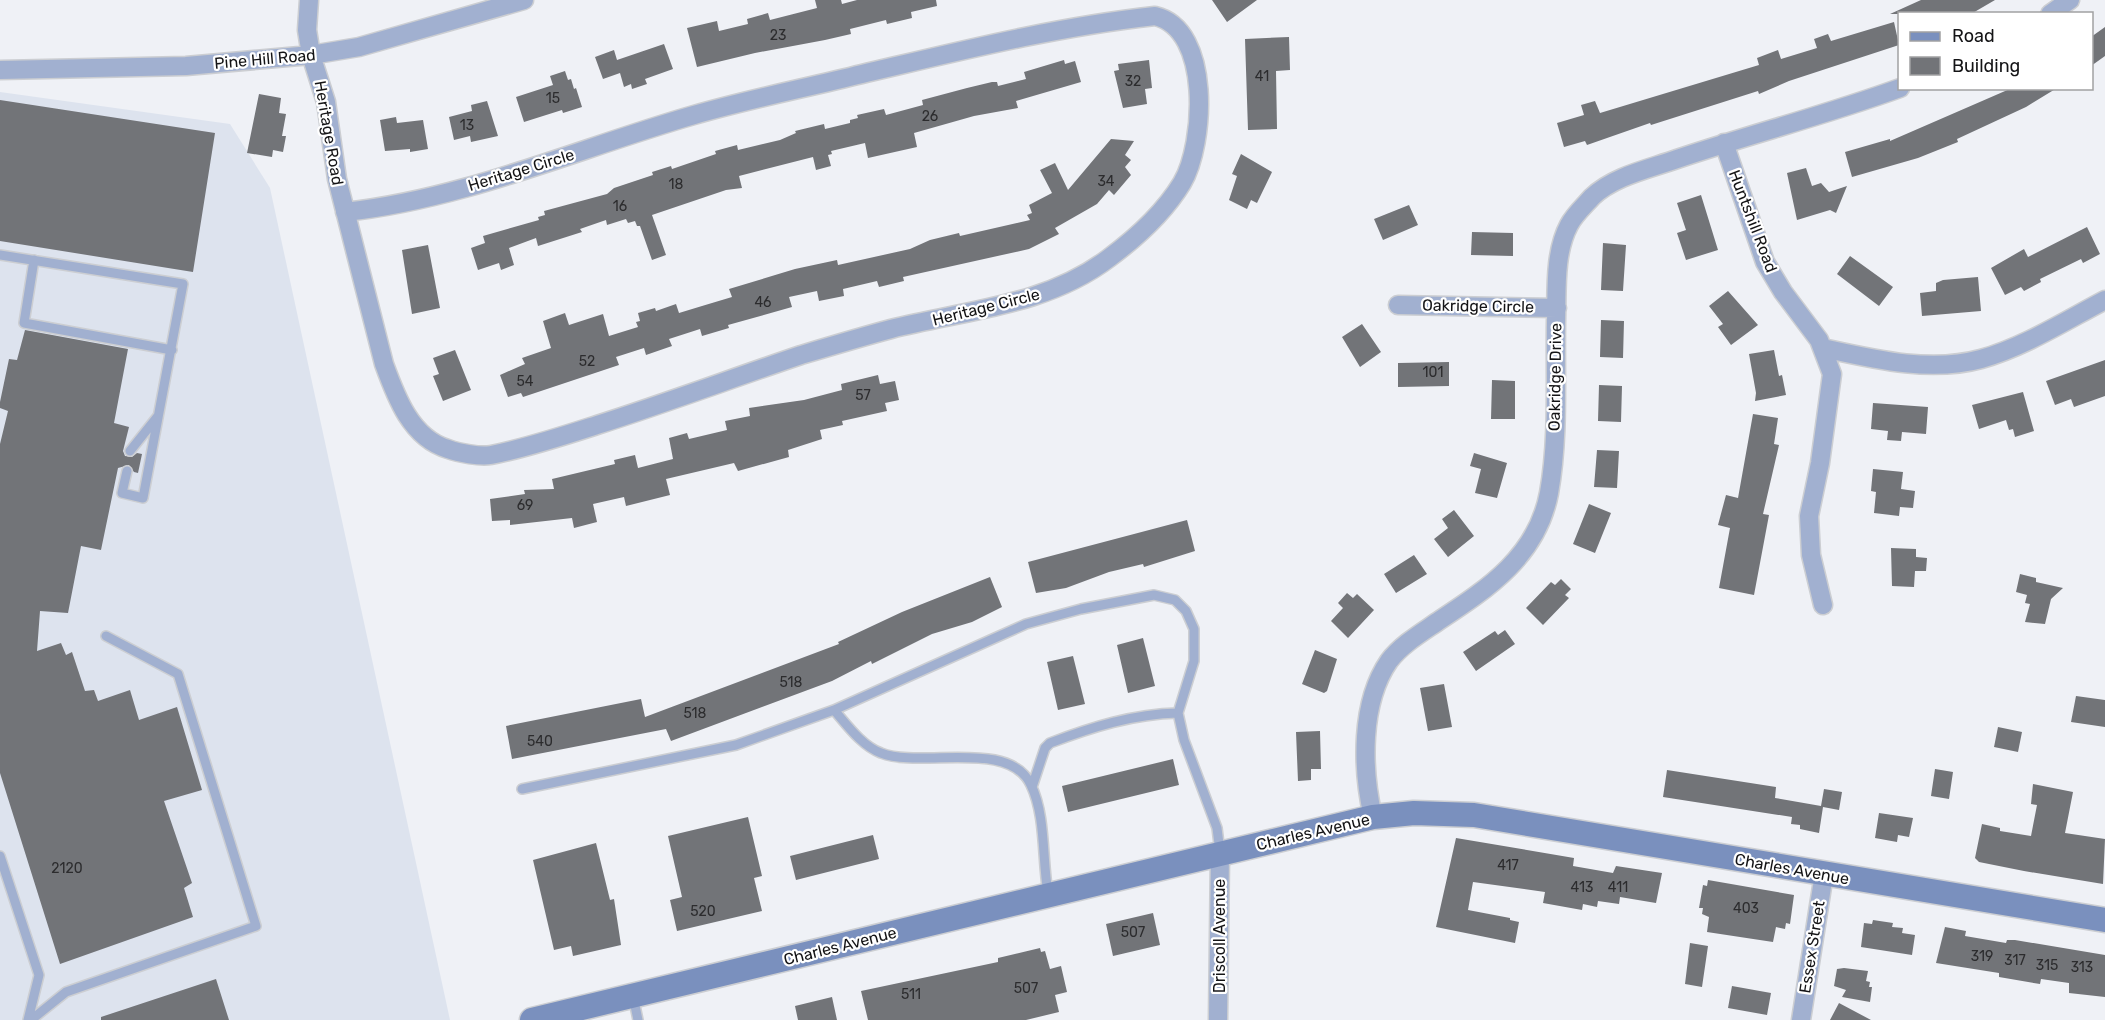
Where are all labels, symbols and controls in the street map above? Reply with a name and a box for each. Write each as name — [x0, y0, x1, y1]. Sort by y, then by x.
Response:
legend — [1898, 12, 2093, 90]
text: Road — [1952, 25, 1995, 47]
house number: 23 — [770, 27, 786, 44]
street label: Pine Hill Road — [214, 45, 316, 73]
text: Building — [1952, 55, 2020, 77]
house number: 41 — [1255, 68, 1269, 85]
house number: 32 — [1125, 73, 1141, 90]
street label: Heritage Road — [310, 79, 348, 187]
house number: 15 — [546, 90, 560, 107]
house number: 26 — [922, 108, 938, 125]
house number: 13 — [460, 117, 474, 134]
street label: Heritage Circle — [466, 145, 576, 195]
street label: Huntshill Road — [1725, 167, 1781, 275]
house number: 34 — [1097, 173, 1115, 190]
house number: 18 — [669, 176, 684, 193]
house number: 16 — [613, 198, 627, 215]
street label: Heritage Circle — [930, 284, 1042, 330]
house number: 46 — [754, 294, 772, 311]
street label: Oakridge Circle — [1422, 296, 1534, 316]
street label: Oakridge Drive — [1545, 323, 1565, 431]
house number: 52 — [579, 353, 595, 370]
house number: 101 — [1423, 364, 1443, 381]
house number: 54 — [516, 373, 534, 390]
house number: 57 — [855, 387, 871, 404]
house number: 69 — [517, 497, 533, 514]
house number: 518 — [780, 674, 803, 691]
house number: 518 — [684, 705, 707, 722]
house number: 540 — [527, 733, 553, 750]
street label: Charles Avenue — [1254, 810, 1372, 854]
street label: Charles Avenue — [1733, 850, 1851, 888]
house number: 417 — [1497, 857, 1519, 874]
house number: 2120 — [51, 860, 83, 877]
street label: Driscoll Avenue — [1210, 879, 1229, 993]
house number: 413 — [1571, 879, 1593, 896]
house number: 411 — [1608, 879, 1628, 896]
street label: Essex Street — [1795, 899, 1829, 995]
house number: 403 — [1733, 900, 1759, 917]
house number: 520 — [690, 903, 716, 920]
street label: Charles Avenue — [781, 923, 899, 969]
house number: 507 — [1121, 924, 1145, 941]
house number: 319 — [1971, 948, 1993, 965]
house number: 317 — [2004, 952, 2026, 969]
house number: 315 — [2036, 957, 2058, 974]
house number: 313 — [2071, 959, 2093, 976]
house number: 507 — [1014, 980, 1038, 997]
house number: 511 — [901, 986, 921, 1003]

